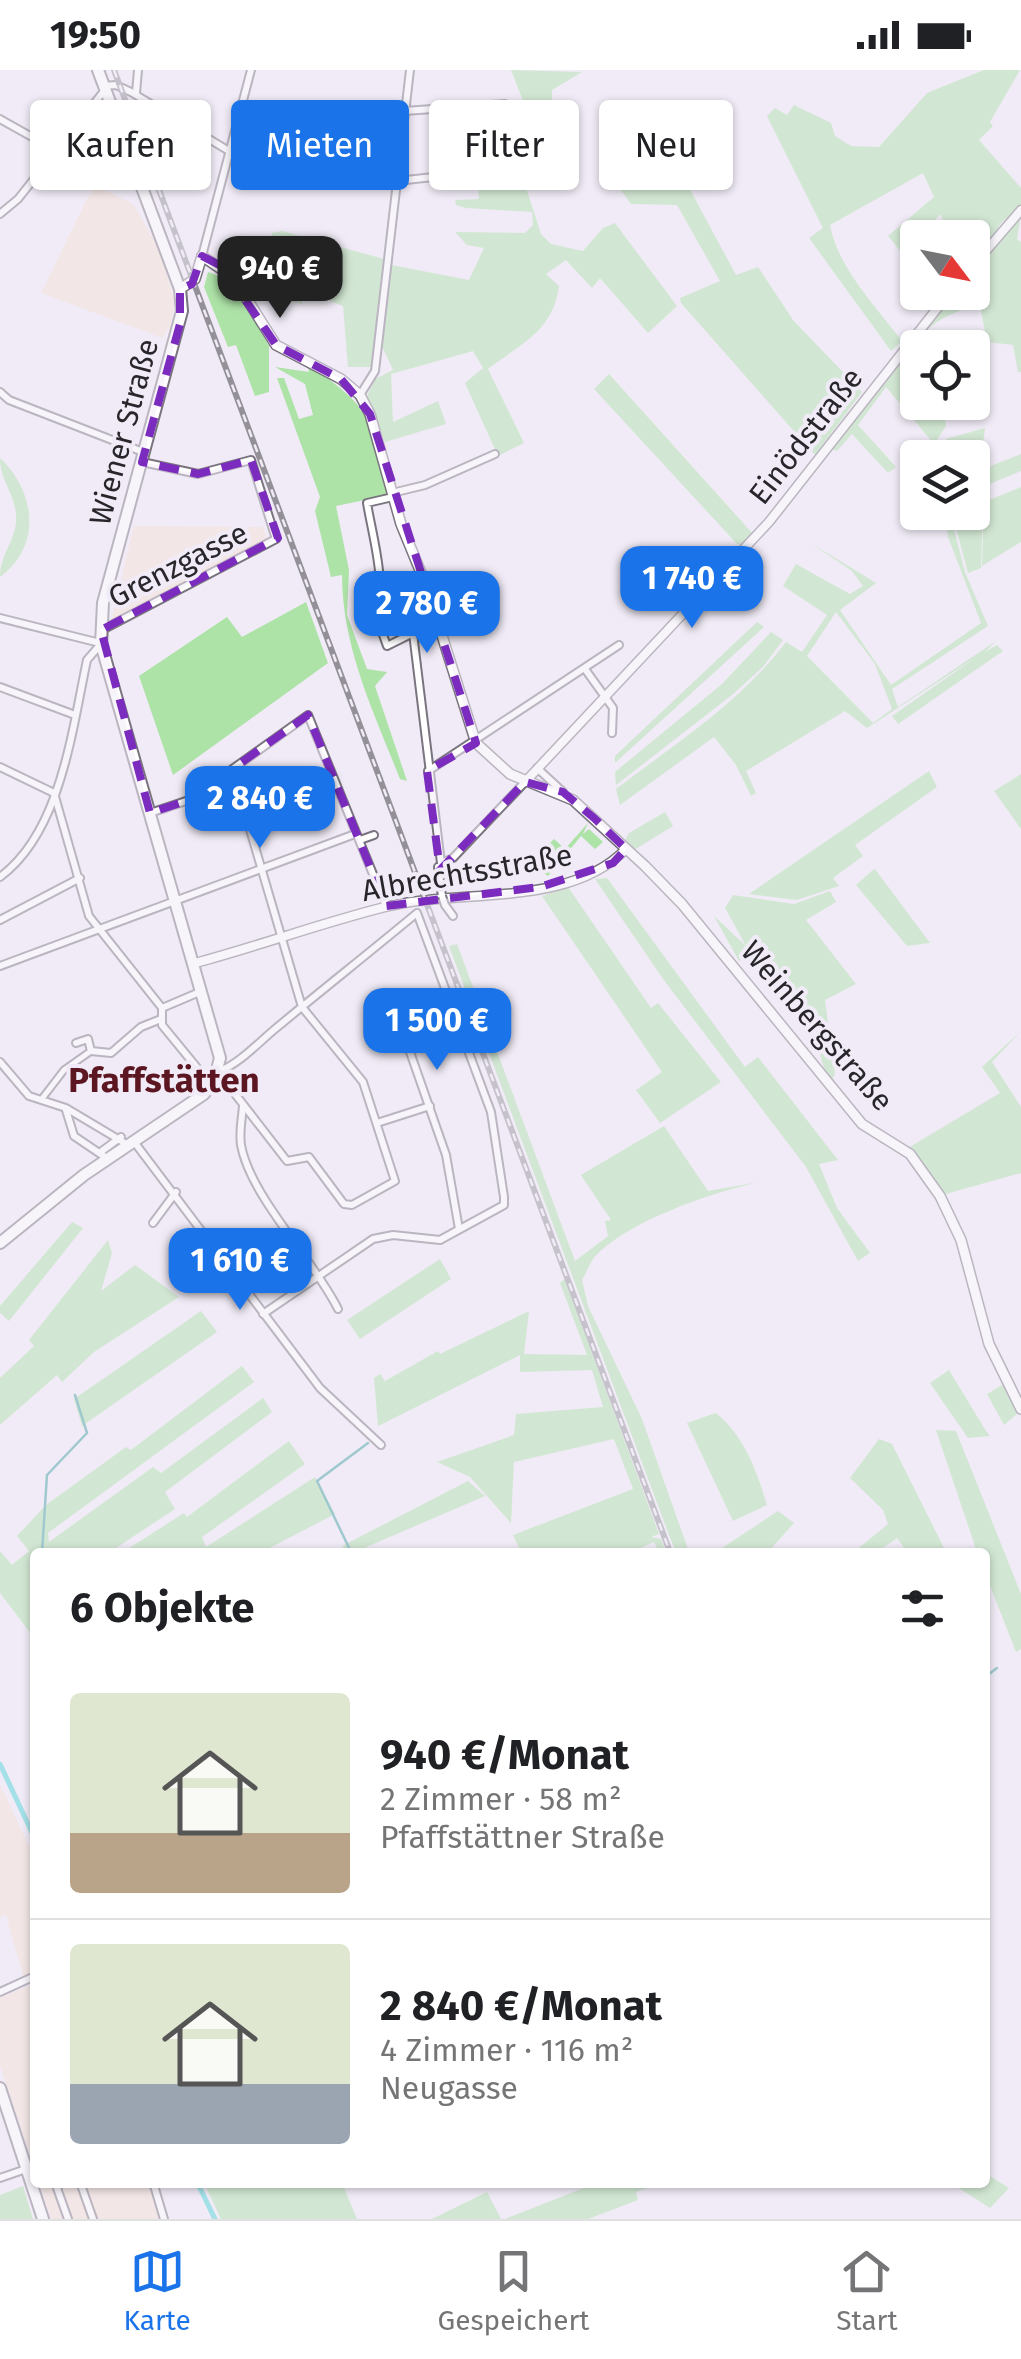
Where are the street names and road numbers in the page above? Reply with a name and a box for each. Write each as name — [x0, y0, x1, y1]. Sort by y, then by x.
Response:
street label: Wiener Straße — [82, 335, 166, 529]
street label: Einödstraße — [742, 361, 870, 511]
street label: Grenzgasse — [102, 515, 254, 615]
street label: Albrechtsstraße — [359, 837, 575, 909]
street label: Weinbergstraße — [733, 934, 901, 1118]

